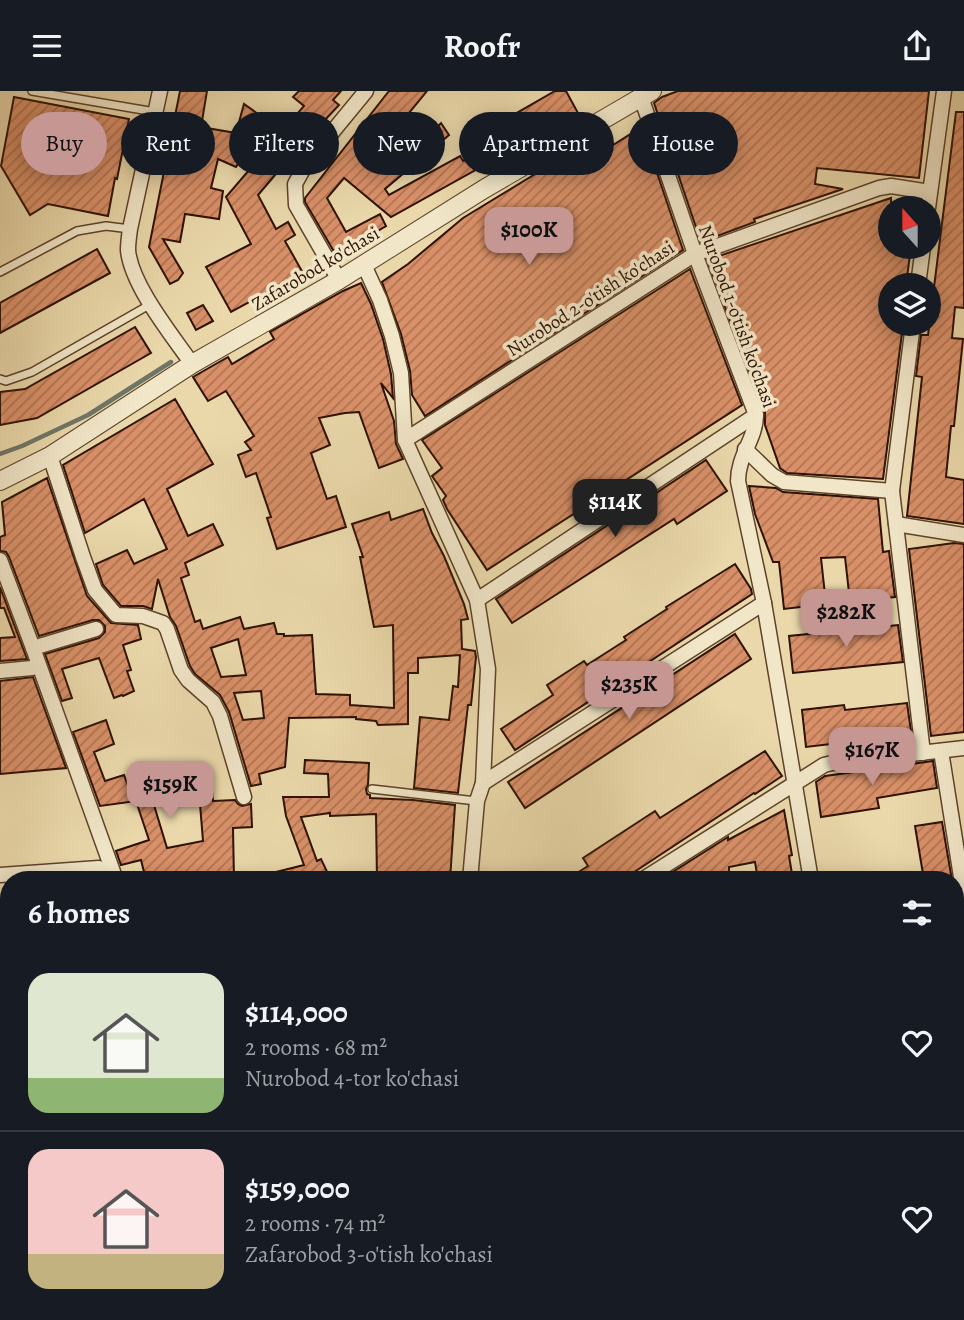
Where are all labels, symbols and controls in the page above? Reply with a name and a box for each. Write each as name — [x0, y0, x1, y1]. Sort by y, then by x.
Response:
text: Roofr — [444, 24, 520, 68]
icon: menu — [28, 27, 66, 65]
icon: share — [898, 27, 936, 65]
chip: Buy — [21, 112, 107, 175]
chip: Rent — [121, 112, 215, 175]
chip: Filters — [229, 112, 339, 175]
chip: New — [353, 112, 445, 175]
chip: Apartment — [459, 112, 614, 175]
chip: House — [628, 112, 738, 175]
north arrow — [878, 196, 942, 259]
map controls — [878, 196, 941, 336]
pin: $100K — [480, 207, 578, 267]
text: $100K — [500, 214, 558, 245]
street label: Zafarobod ko'chasi — [247, 220, 384, 317]
street label: Nurobod 1-o'tish ko'chasi — [692, 221, 782, 411]
street label: Nurobod 2-o'tish ko'chasi — [502, 235, 680, 363]
button: layers — [878, 273, 941, 336]
pin: $114K — [566, 479, 664, 539]
text: $114K — [588, 486, 642, 517]
pin: $282K — [797, 589, 895, 649]
text: $282K — [816, 596, 876, 627]
pin: $235K — [580, 661, 678, 721]
text: $235K — [601, 668, 657, 699]
pin: $167K — [823, 727, 921, 787]
text: $167K — [845, 734, 899, 765]
pin: $159K — [121, 761, 219, 821]
text: $159K — [143, 768, 197, 799]
text: 6 homes — [28, 893, 130, 933]
icon: filters — [898, 894, 936, 932]
text: $114,000 — [245, 992, 348, 1032]
icon: home — [84, 1001, 168, 1085]
icon: heart — [898, 1024, 936, 1062]
text: 2 rooms · 68 m² — [245, 1032, 387, 1063]
text: Nurobod 4-tor ko'chasi — [245, 1063, 459, 1094]
text: $159,000 — [245, 1168, 350, 1208]
icon: home — [84, 1177, 168, 1261]
icon: heart — [898, 1200, 936, 1238]
text: 2 rooms · 74 m² — [245, 1208, 385, 1239]
text: Zafarobod 3-o'tish ko'chasi — [245, 1239, 493, 1270]

